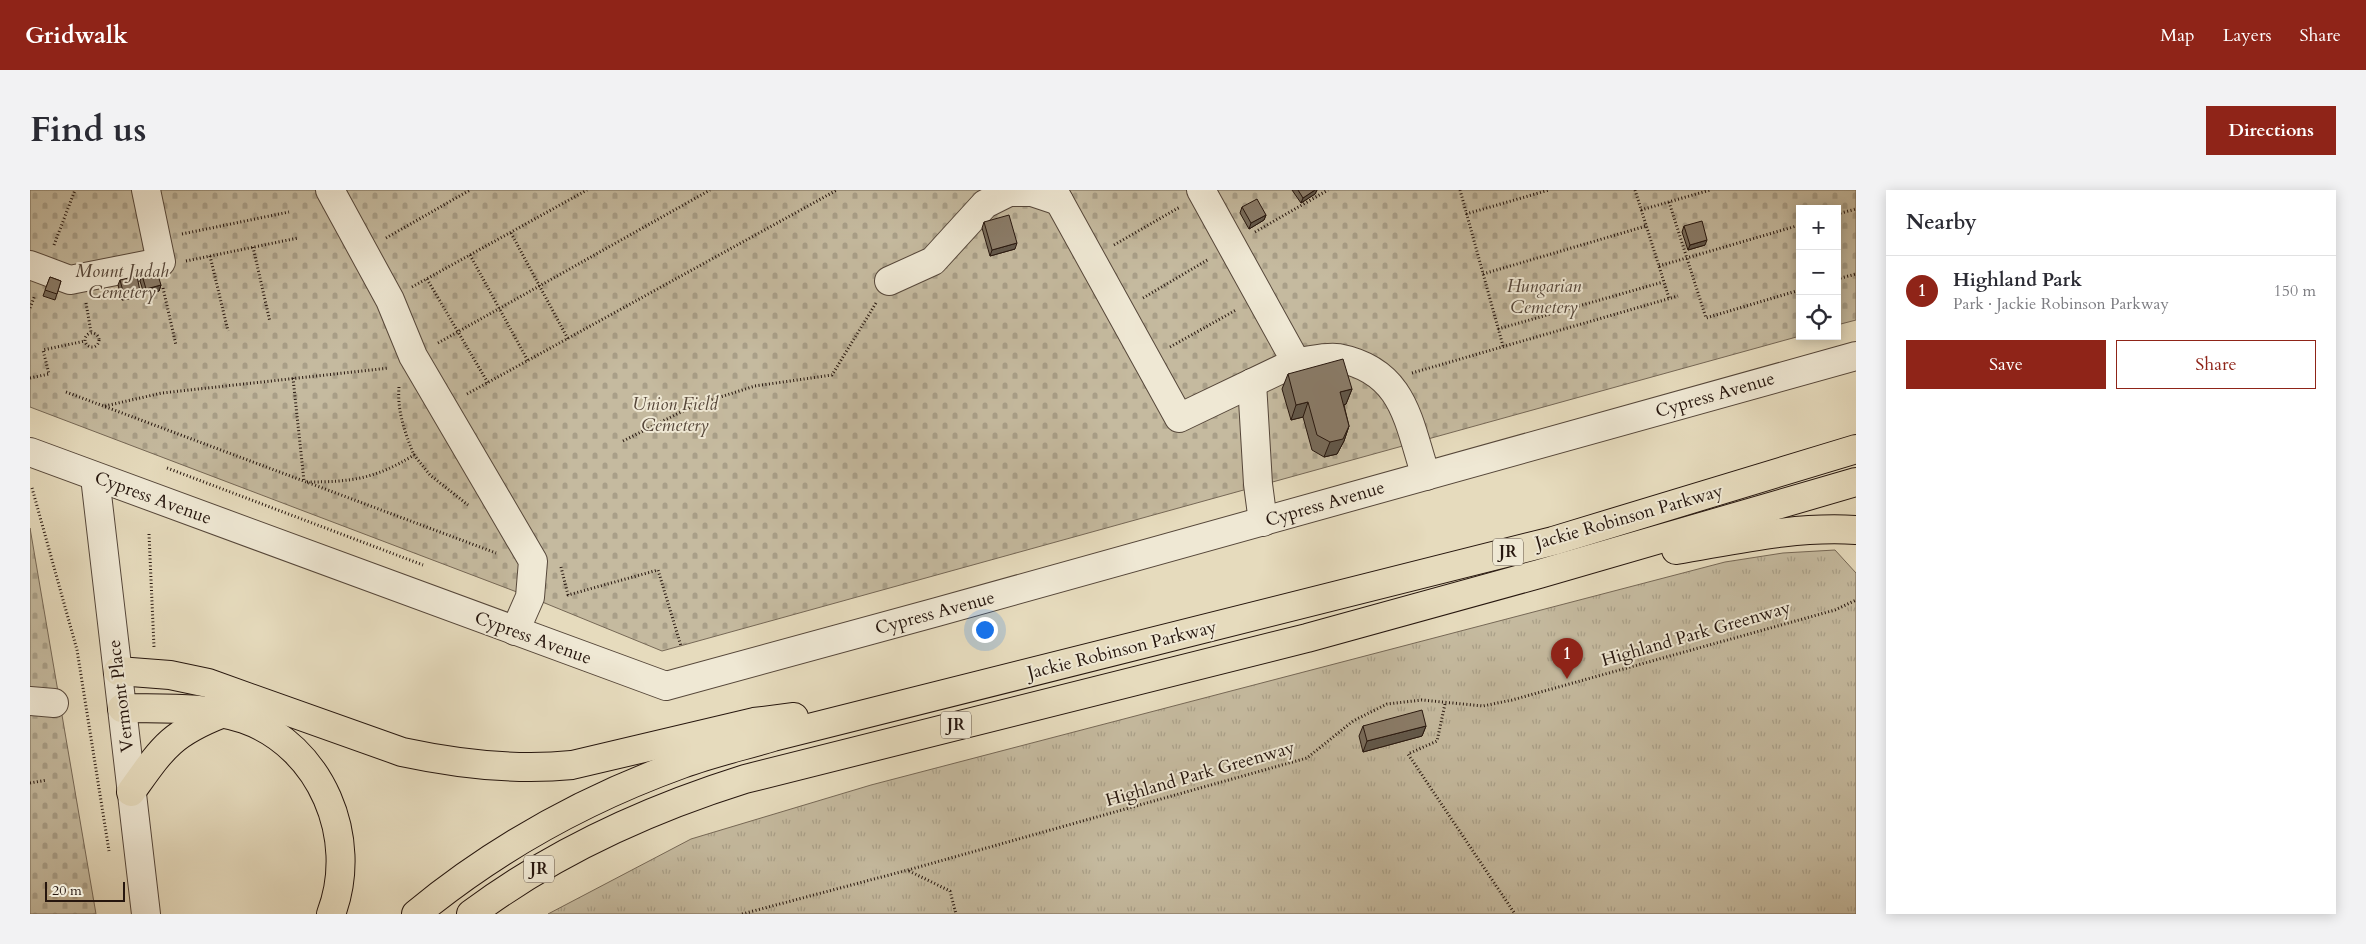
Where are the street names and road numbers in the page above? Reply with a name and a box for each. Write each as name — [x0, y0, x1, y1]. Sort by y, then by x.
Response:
street label: Cypress Avenue — [1653, 366, 1777, 424]
street label: Cypress Avenue — [91, 465, 215, 531]
street label: Cypress Avenue — [1263, 475, 1387, 533]
street label: Jackie Robinson Parkway — [1529, 478, 1726, 557]
road number: JR — [1493, 538, 1523, 566]
street label: Cypress Avenue — [872, 585, 998, 641]
street label: Highland Park Greenway — [1599, 595, 1794, 673]
street label: Cypress Avenue — [471, 605, 595, 671]
street label: Jackie Robinson Parkway — [1022, 614, 1220, 686]
street label: Vermont Place — [102, 638, 140, 754]
road number: JR — [941, 712, 971, 738]
street label: Highland Park Greenway — [1103, 735, 1298, 813]
road number: JR — [524, 856, 554, 882]

